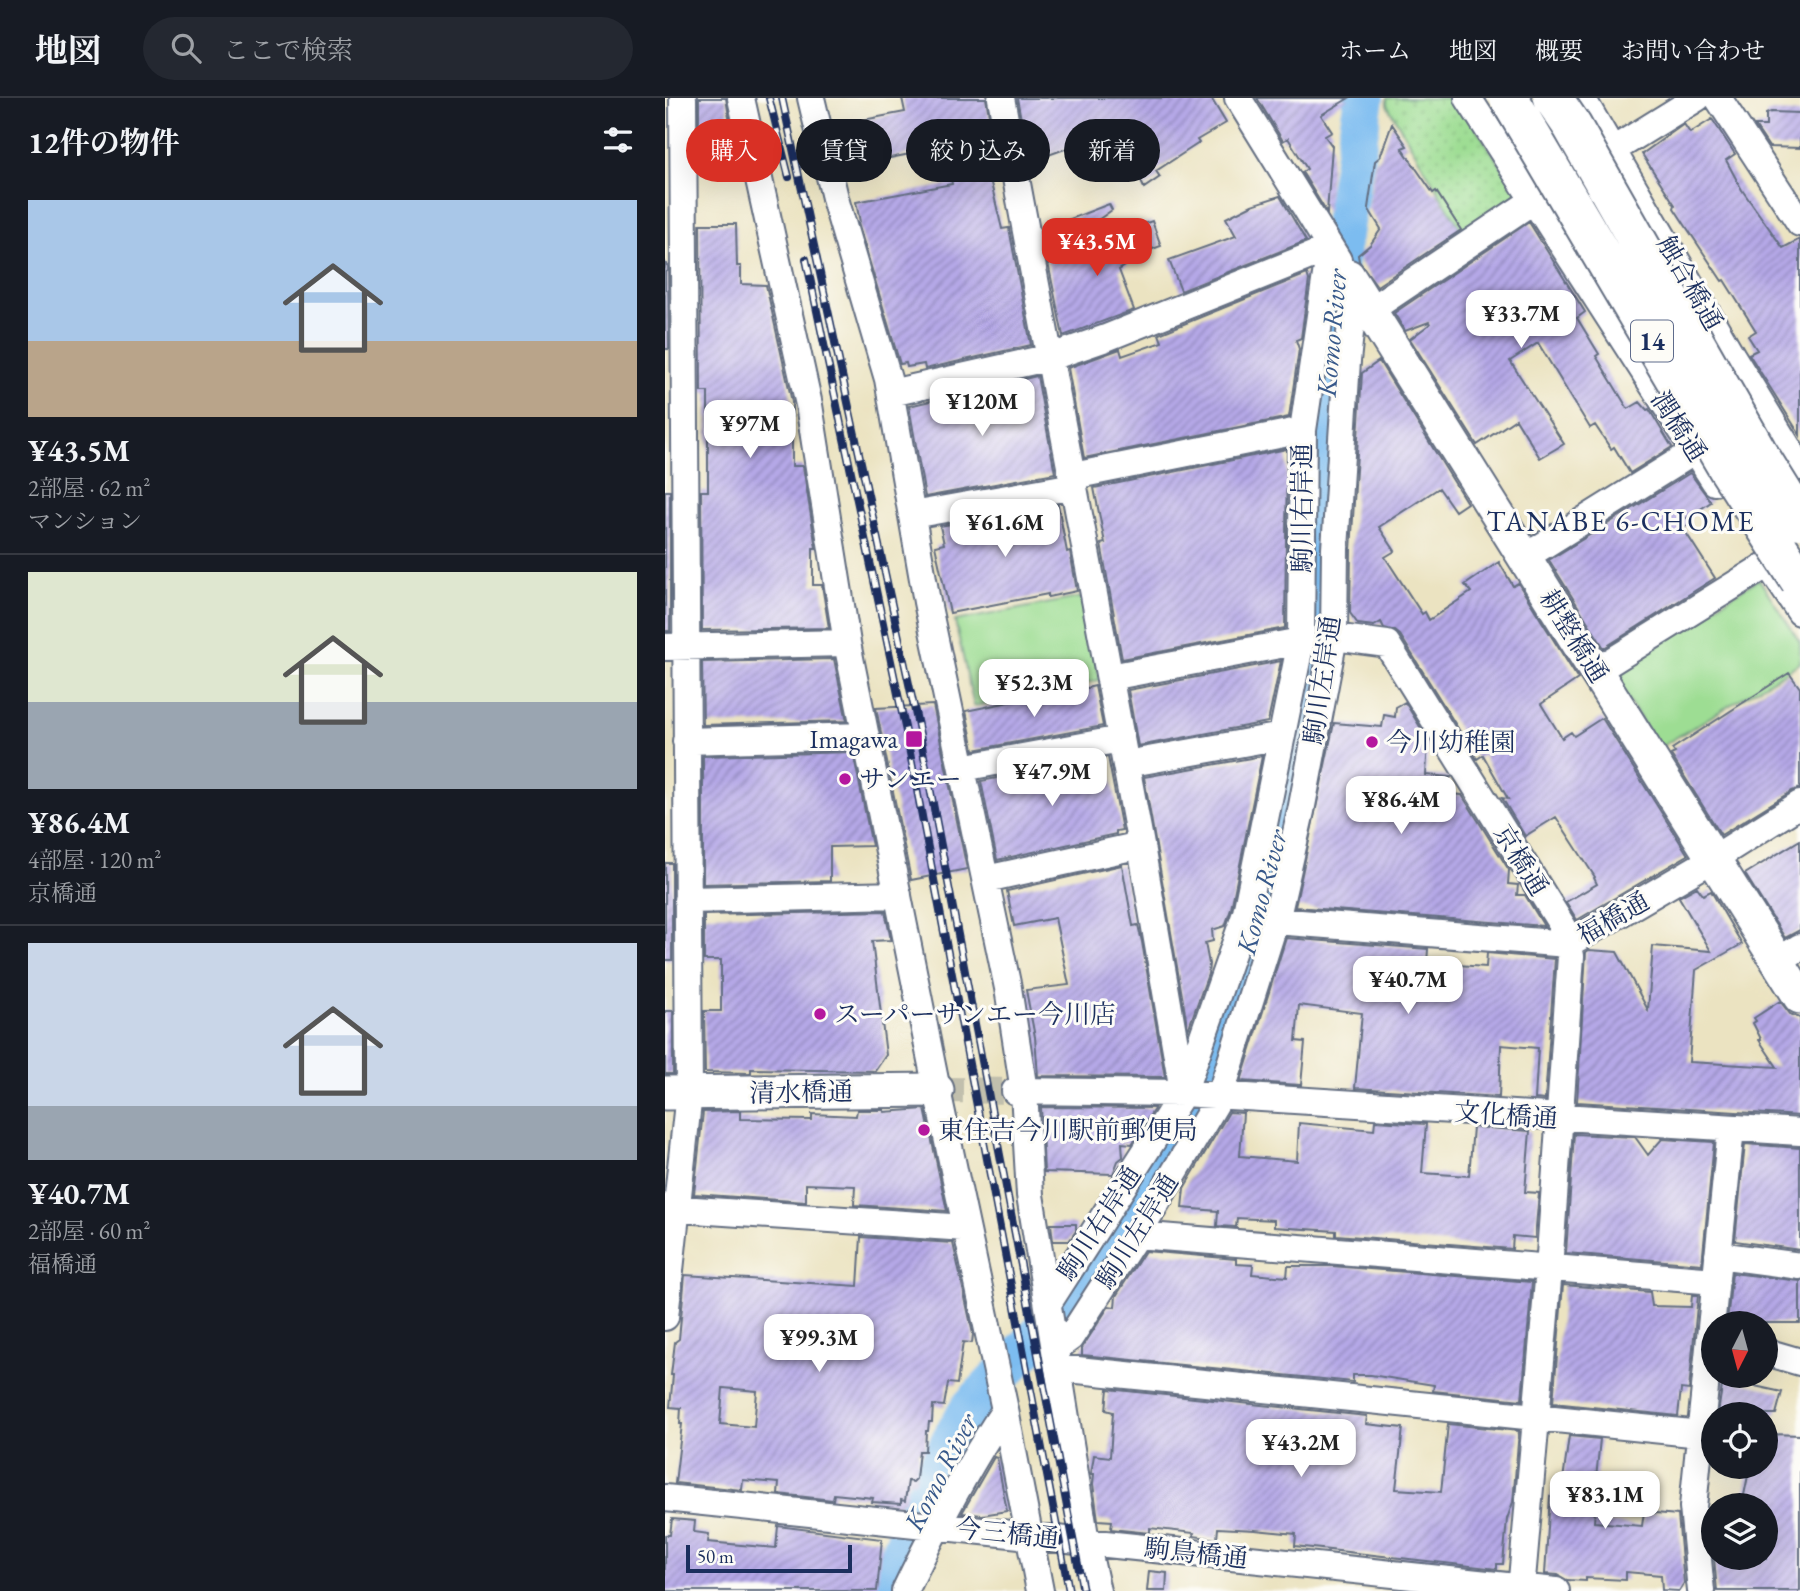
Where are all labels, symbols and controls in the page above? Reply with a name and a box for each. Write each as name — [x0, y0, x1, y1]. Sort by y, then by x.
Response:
search box — [143, 17, 633, 80]
text: 地図 — [35, 29, 101, 72]
icon: search — [167, 29, 205, 67]
text: ここで検索 — [223, 33, 353, 67]
text: ホーム — [1339, 35, 1411, 66]
text: 地図 — [1449, 35, 1497, 66]
text: 概要 — [1535, 35, 1583, 66]
text: お問い合わせ — [1621, 35, 1765, 66]
chip: 購入 — [686, 119, 782, 182]
chip: 賃貸 — [796, 119, 892, 182]
chip: 絞り込み — [906, 119, 1050, 182]
chip: 新着 — [1064, 119, 1160, 182]
icon: filters — [599, 121, 637, 159]
text: 12件の物件 — [28, 123, 180, 162]
pin: ¥43.5M — [1040, 218, 1154, 278]
text: ¥43.5M — [1058, 226, 1136, 256]
street label: 触合橋通 — [1649, 229, 1731, 337]
icon: home — [270, 245, 396, 371]
water label: Komo River — [1307, 266, 1355, 399]
pin: ¥33.7M — [1464, 290, 1578, 350]
text: ¥33.7M — [1482, 298, 1560, 328]
road number: 14 — [1631, 321, 1673, 362]
pin: ¥120M — [933, 378, 1031, 438]
street label: 潤橋通 — [1643, 384, 1715, 468]
text: ¥120M — [946, 386, 1018, 416]
pin: ¥97M — [709, 400, 791, 460]
text: ¥97M — [720, 408, 780, 438]
text: ¥43.5M — [28, 431, 130, 470]
street label: 駒川右岸通 — [1285, 443, 1319, 573]
text: 2部屋 · 62 m² — [28, 473, 150, 503]
pin: ¥61.6M — [948, 500, 1062, 559]
district label: TANABE 6-CHOME — [1486, 503, 1756, 539]
text: マンション — [28, 506, 142, 536]
text: ¥61.6M — [966, 507, 1044, 537]
street label: 耕整橋通 — [1532, 583, 1616, 689]
street label: 駒川左岸通 — [1296, 613, 1348, 747]
icon: home — [270, 617, 396, 743]
pin: ¥52.3M — [977, 660, 1091, 719]
text: ¥52.3M — [995, 667, 1073, 697]
place label: Imagawa — [810, 722, 899, 756]
place label: 今川幼稚園 — [1386, 725, 1516, 759]
marker: Imagawa — [904, 729, 924, 749]
marker: 今川幼稚園 — [1364, 734, 1380, 750]
pin: ¥47.9M — [995, 748, 1109, 808]
text: ¥47.9M — [1013, 756, 1091, 786]
place label: サンエー — [859, 762, 962, 796]
marker: サンエー — [837, 771, 853, 787]
pin: ¥86.4M — [1344, 776, 1458, 836]
text: ¥86.4M — [1362, 784, 1440, 814]
text: ¥86.4M — [28, 803, 130, 842]
street label: 京橋通 — [1486, 818, 1556, 902]
water label: Komo River — [1227, 824, 1295, 959]
text: 4部屋 · 120 m² — [28, 845, 161, 875]
text: 京橋通 — [28, 878, 97, 908]
street label: 福橋通 — [1571, 884, 1655, 952]
pin: ¥40.7M — [1351, 956, 1465, 1016]
text: ¥40.7M — [1369, 964, 1447, 994]
icon: home — [270, 988, 396, 1114]
place label: スーパーサンエー今川店 — [834, 997, 1116, 1031]
marker: スーパーサンエー今川店 — [812, 1006, 828, 1022]
street label: 清水橋通 — [749, 1074, 853, 1110]
street label: 文化橋通 — [1453, 1094, 1559, 1136]
place label: 東住吉今川駅前郵便局 — [938, 1113, 1198, 1147]
marker: 東住吉今川駅前郵便局 — [916, 1122, 932, 1138]
street label: 駒川右岸通 — [1049, 1159, 1149, 1287]
street label: 駒川左岸通 — [1088, 1167, 1186, 1295]
text: ¥40.7M — [28, 1174, 130, 1213]
text: 2部屋 · 60 m² — [28, 1216, 150, 1246]
text: 福橋通 — [28, 1249, 97, 1279]
north arrow — [1701, 1311, 1778, 1388]
map controls — [1701, 1311, 1778, 1570]
pin: ¥99.3M — [762, 1314, 876, 1374]
text: ¥99.3M — [780, 1322, 858, 1352]
button: locate — [1701, 1402, 1778, 1479]
water label: Komo River — [895, 1406, 986, 1538]
pin: ¥43.2M — [1244, 1420, 1358, 1479]
text: ¥43.2M — [1262, 1427, 1340, 1457]
pin: ¥83.1M — [1548, 1472, 1662, 1531]
text: ¥83.1M — [1566, 1479, 1644, 1509]
button: layers — [1701, 1493, 1778, 1570]
street label: 今三橋通 — [954, 1511, 1060, 1555]
street label: 駒鳥橋通 — [1143, 1531, 1249, 1575]
scale bar — [686, 1542, 852, 1574]
text: 50 m — [697, 1544, 734, 1569]

